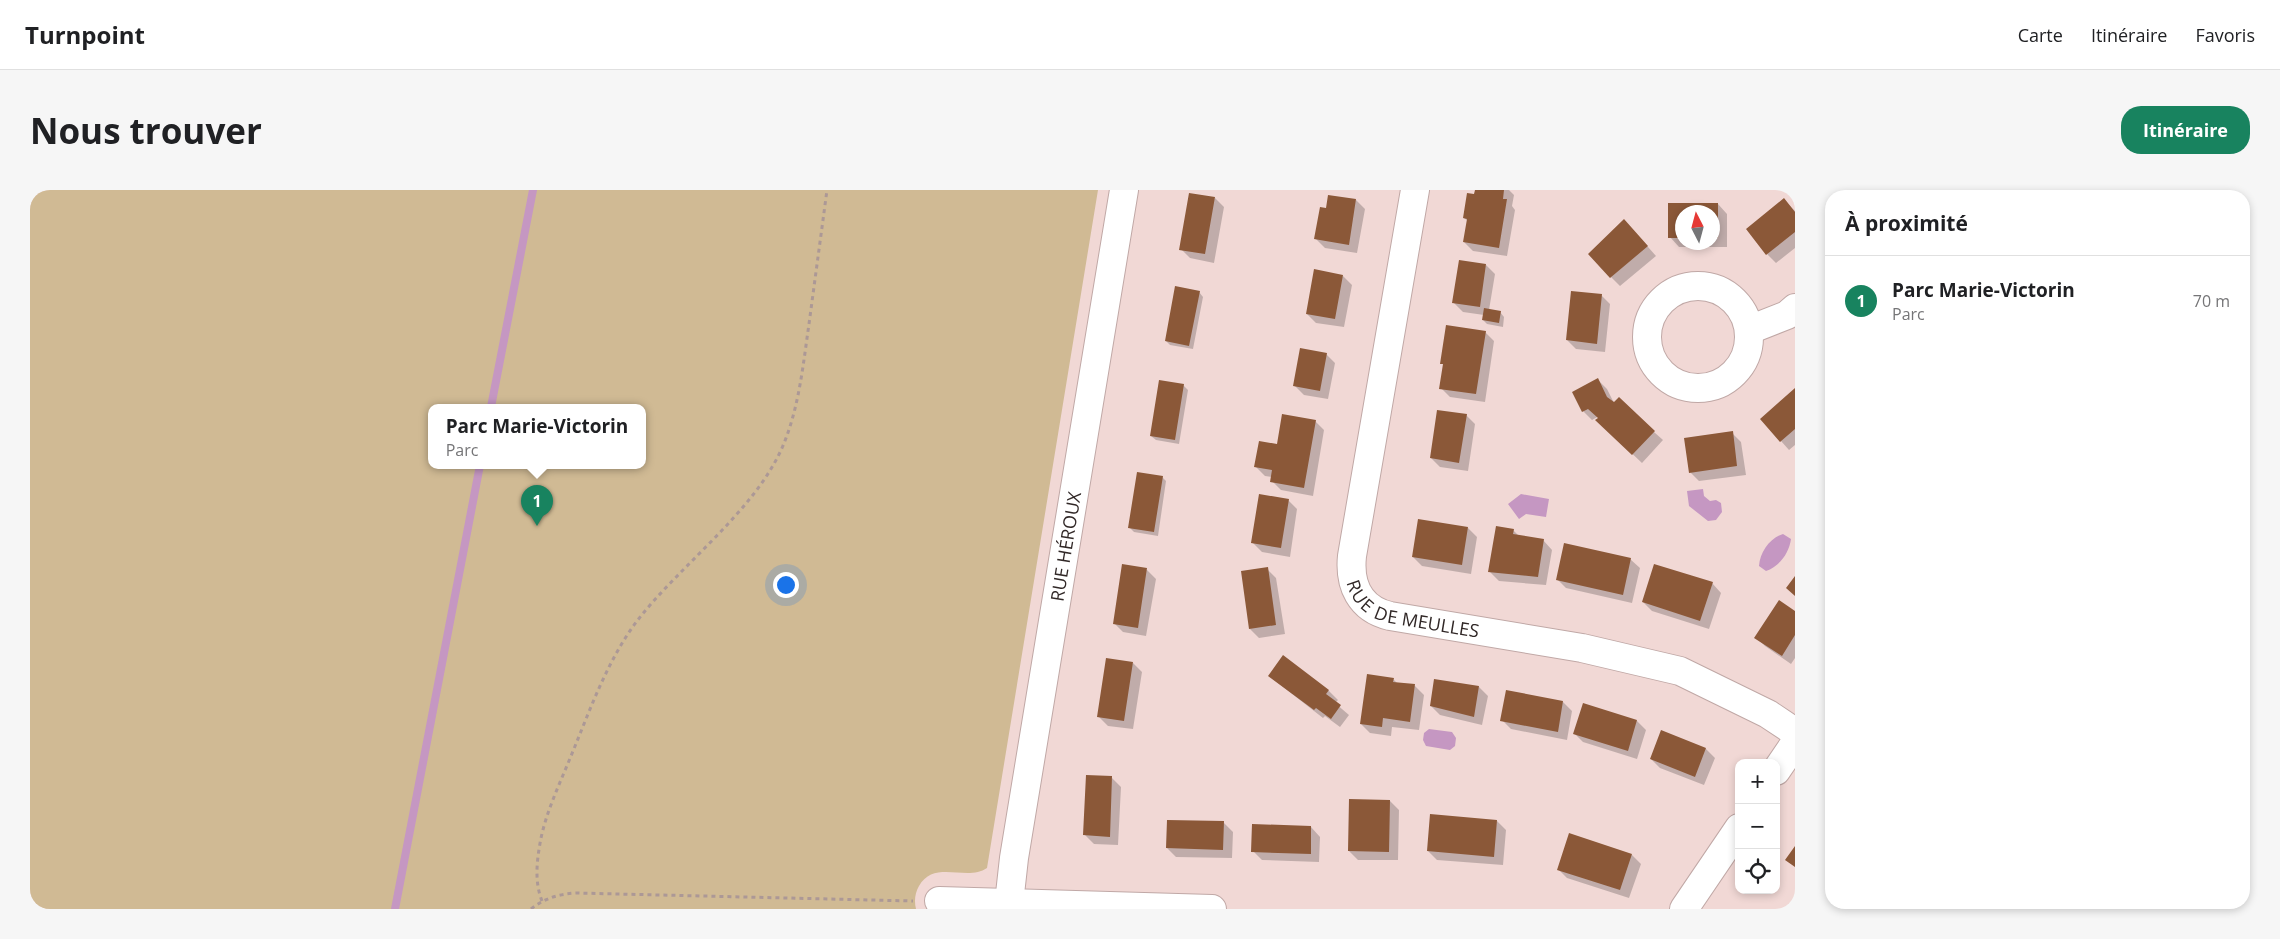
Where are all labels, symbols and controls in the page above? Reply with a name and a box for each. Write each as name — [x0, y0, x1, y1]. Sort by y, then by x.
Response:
text: Turnpoint — [25, 18, 145, 51]
text: Carte — [2018, 23, 2063, 47]
text: Itinéraire — [2091, 23, 2167, 47]
text: Favoris — [2195, 23, 2255, 47]
button: Itinéraire — [2121, 106, 2250, 154]
text: Nous trouver — [30, 107, 262, 154]
north arrow — [1675, 205, 1720, 250]
text: À proximité — [1845, 209, 1968, 237]
text: Parc Marie-Victorin — [1892, 277, 2075, 303]
text: 1 — [1856, 290, 1866, 312]
text: 70 m — [2193, 290, 2230, 312]
text: Parc — [1892, 303, 1925, 325]
popup — [428, 404, 646, 469]
text: Parc Marie-Victorin — [446, 413, 628, 439]
text: Parc — [446, 439, 478, 461]
pin: 1 — [521, 485, 553, 526]
street label: RUE HÉROUX — [1044, 489, 1086, 603]
your location — [773, 572, 799, 598]
street label: RUE DE MEULLES — [1342, 576, 1481, 643]
map controls — [1735, 759, 1780, 894]
button: + — [1735, 759, 1780, 804]
button: − — [1735, 804, 1780, 849]
button: locate — [1735, 849, 1780, 894]

